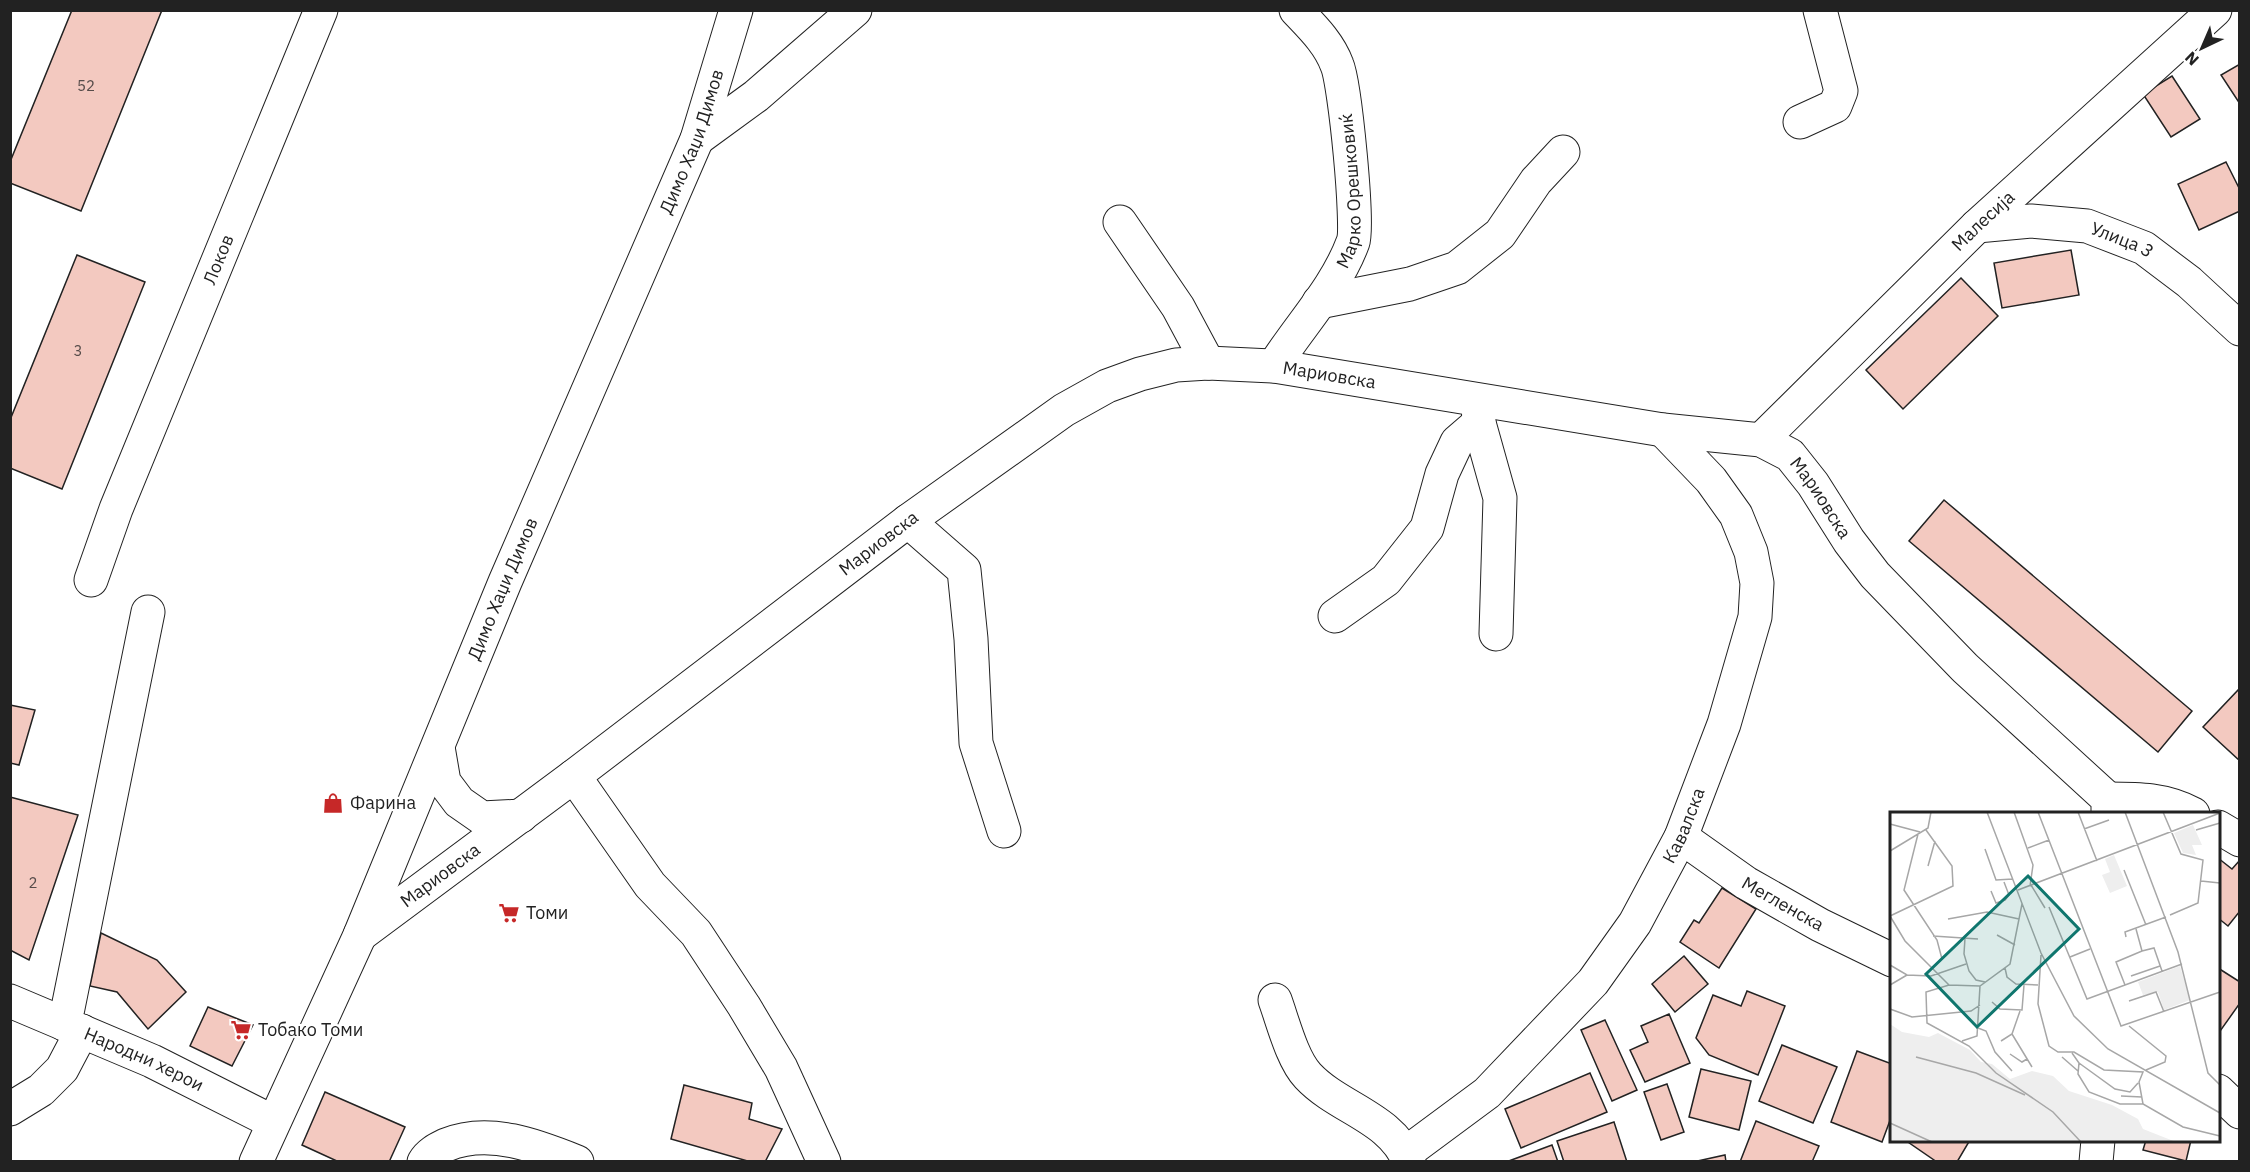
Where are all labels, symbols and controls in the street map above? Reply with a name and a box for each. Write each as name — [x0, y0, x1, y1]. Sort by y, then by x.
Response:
north arrow — [2172, 18, 2232, 78]
text: N — [2180, 48, 2203, 70]
street label: Димо Хаџи Димов — [654, 66, 728, 217]
house number: 52 — [77, 76, 95, 95]
street label: Марко Орешковиќ — [1331, 112, 1366, 272]
street label: Малесија — [1946, 185, 2020, 256]
street label: Улица 3 — [2087, 216, 2159, 262]
street label: Локов — [197, 231, 239, 288]
house number: 3 — [73, 341, 83, 360]
street label: Мариовска — [1281, 356, 1378, 394]
street label: Мариовска — [1785, 452, 1857, 543]
street label: Мариовска — [834, 505, 923, 581]
street label: Димо Хаџи Димов — [462, 514, 543, 663]
street label: Кавалска — [1657, 784, 1710, 867]
shop icon: Фарина — [321, 791, 345, 815]
place label: Фарина — [350, 791, 416, 814]
inset map — [1890, 812, 2220, 1142]
street label: Мариовска — [395, 838, 485, 912]
street label: Мегленска — [1738, 871, 1829, 936]
house number: 2 — [28, 873, 38, 892]
supermarket icon: Томи — [497, 901, 521, 925]
place label: Томи — [526, 901, 568, 924]
supermarket icon: Тобако Томи — [229, 1018, 253, 1042]
place label: Тобако Томи — [258, 1018, 363, 1041]
street label: Народни херои — [81, 1022, 208, 1096]

